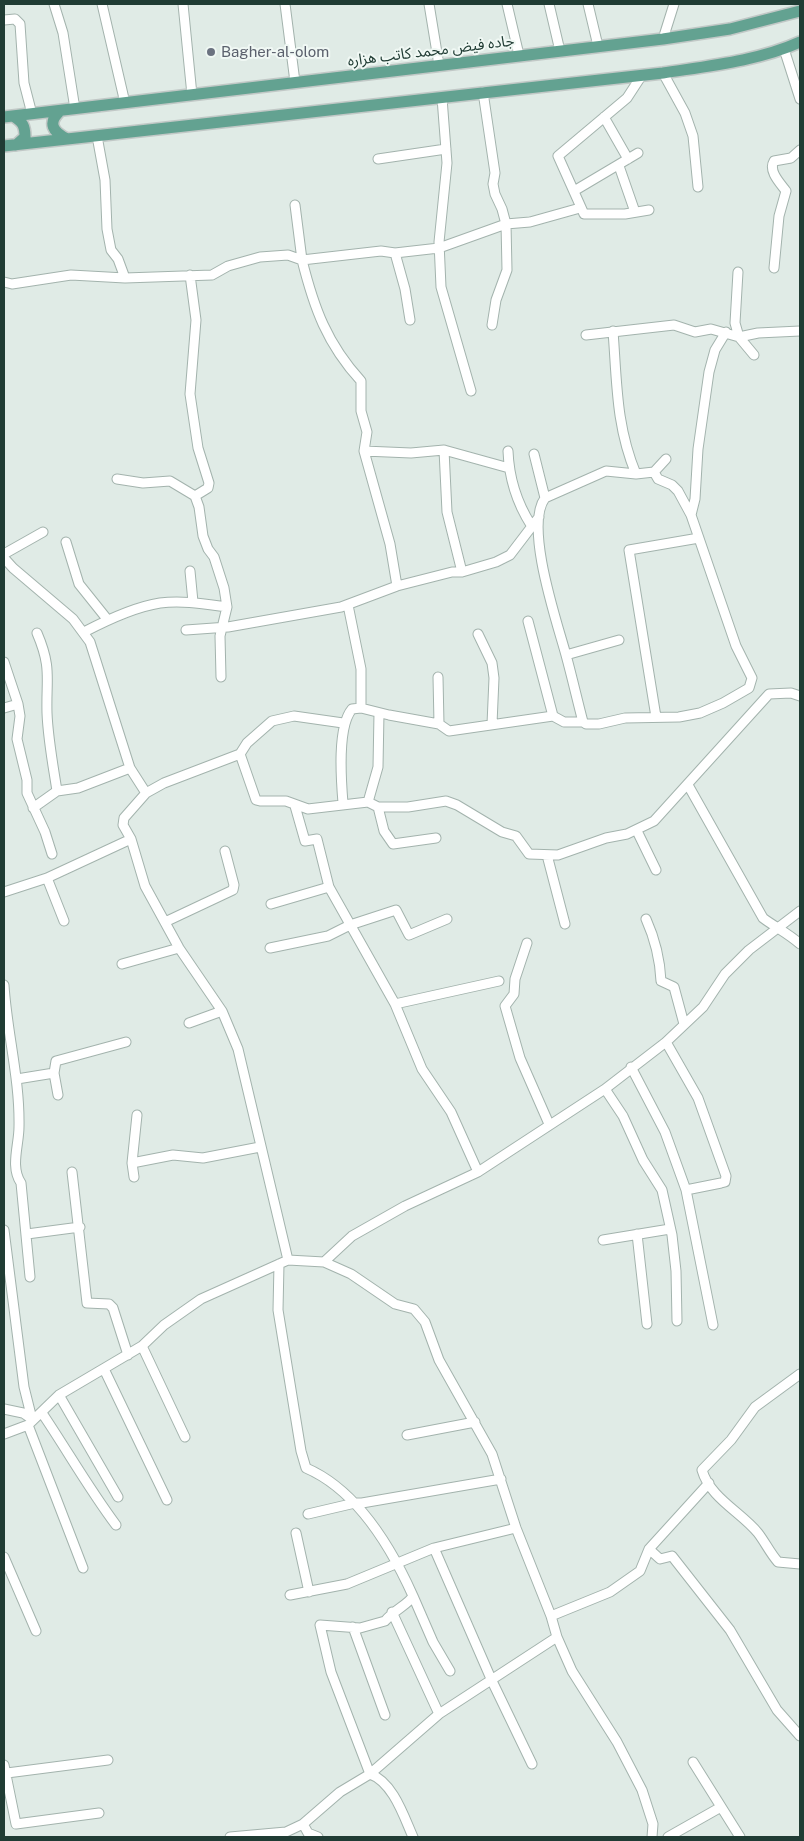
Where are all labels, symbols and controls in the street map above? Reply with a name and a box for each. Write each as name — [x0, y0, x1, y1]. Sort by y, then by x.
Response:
street label: جاده فیض محمد کاتب هزاره — [347, 32, 515, 70]
place label: Bagher-al-olom — [221, 43, 329, 61]
marker: Bagher-al-olom — [205, 46, 217, 58]

